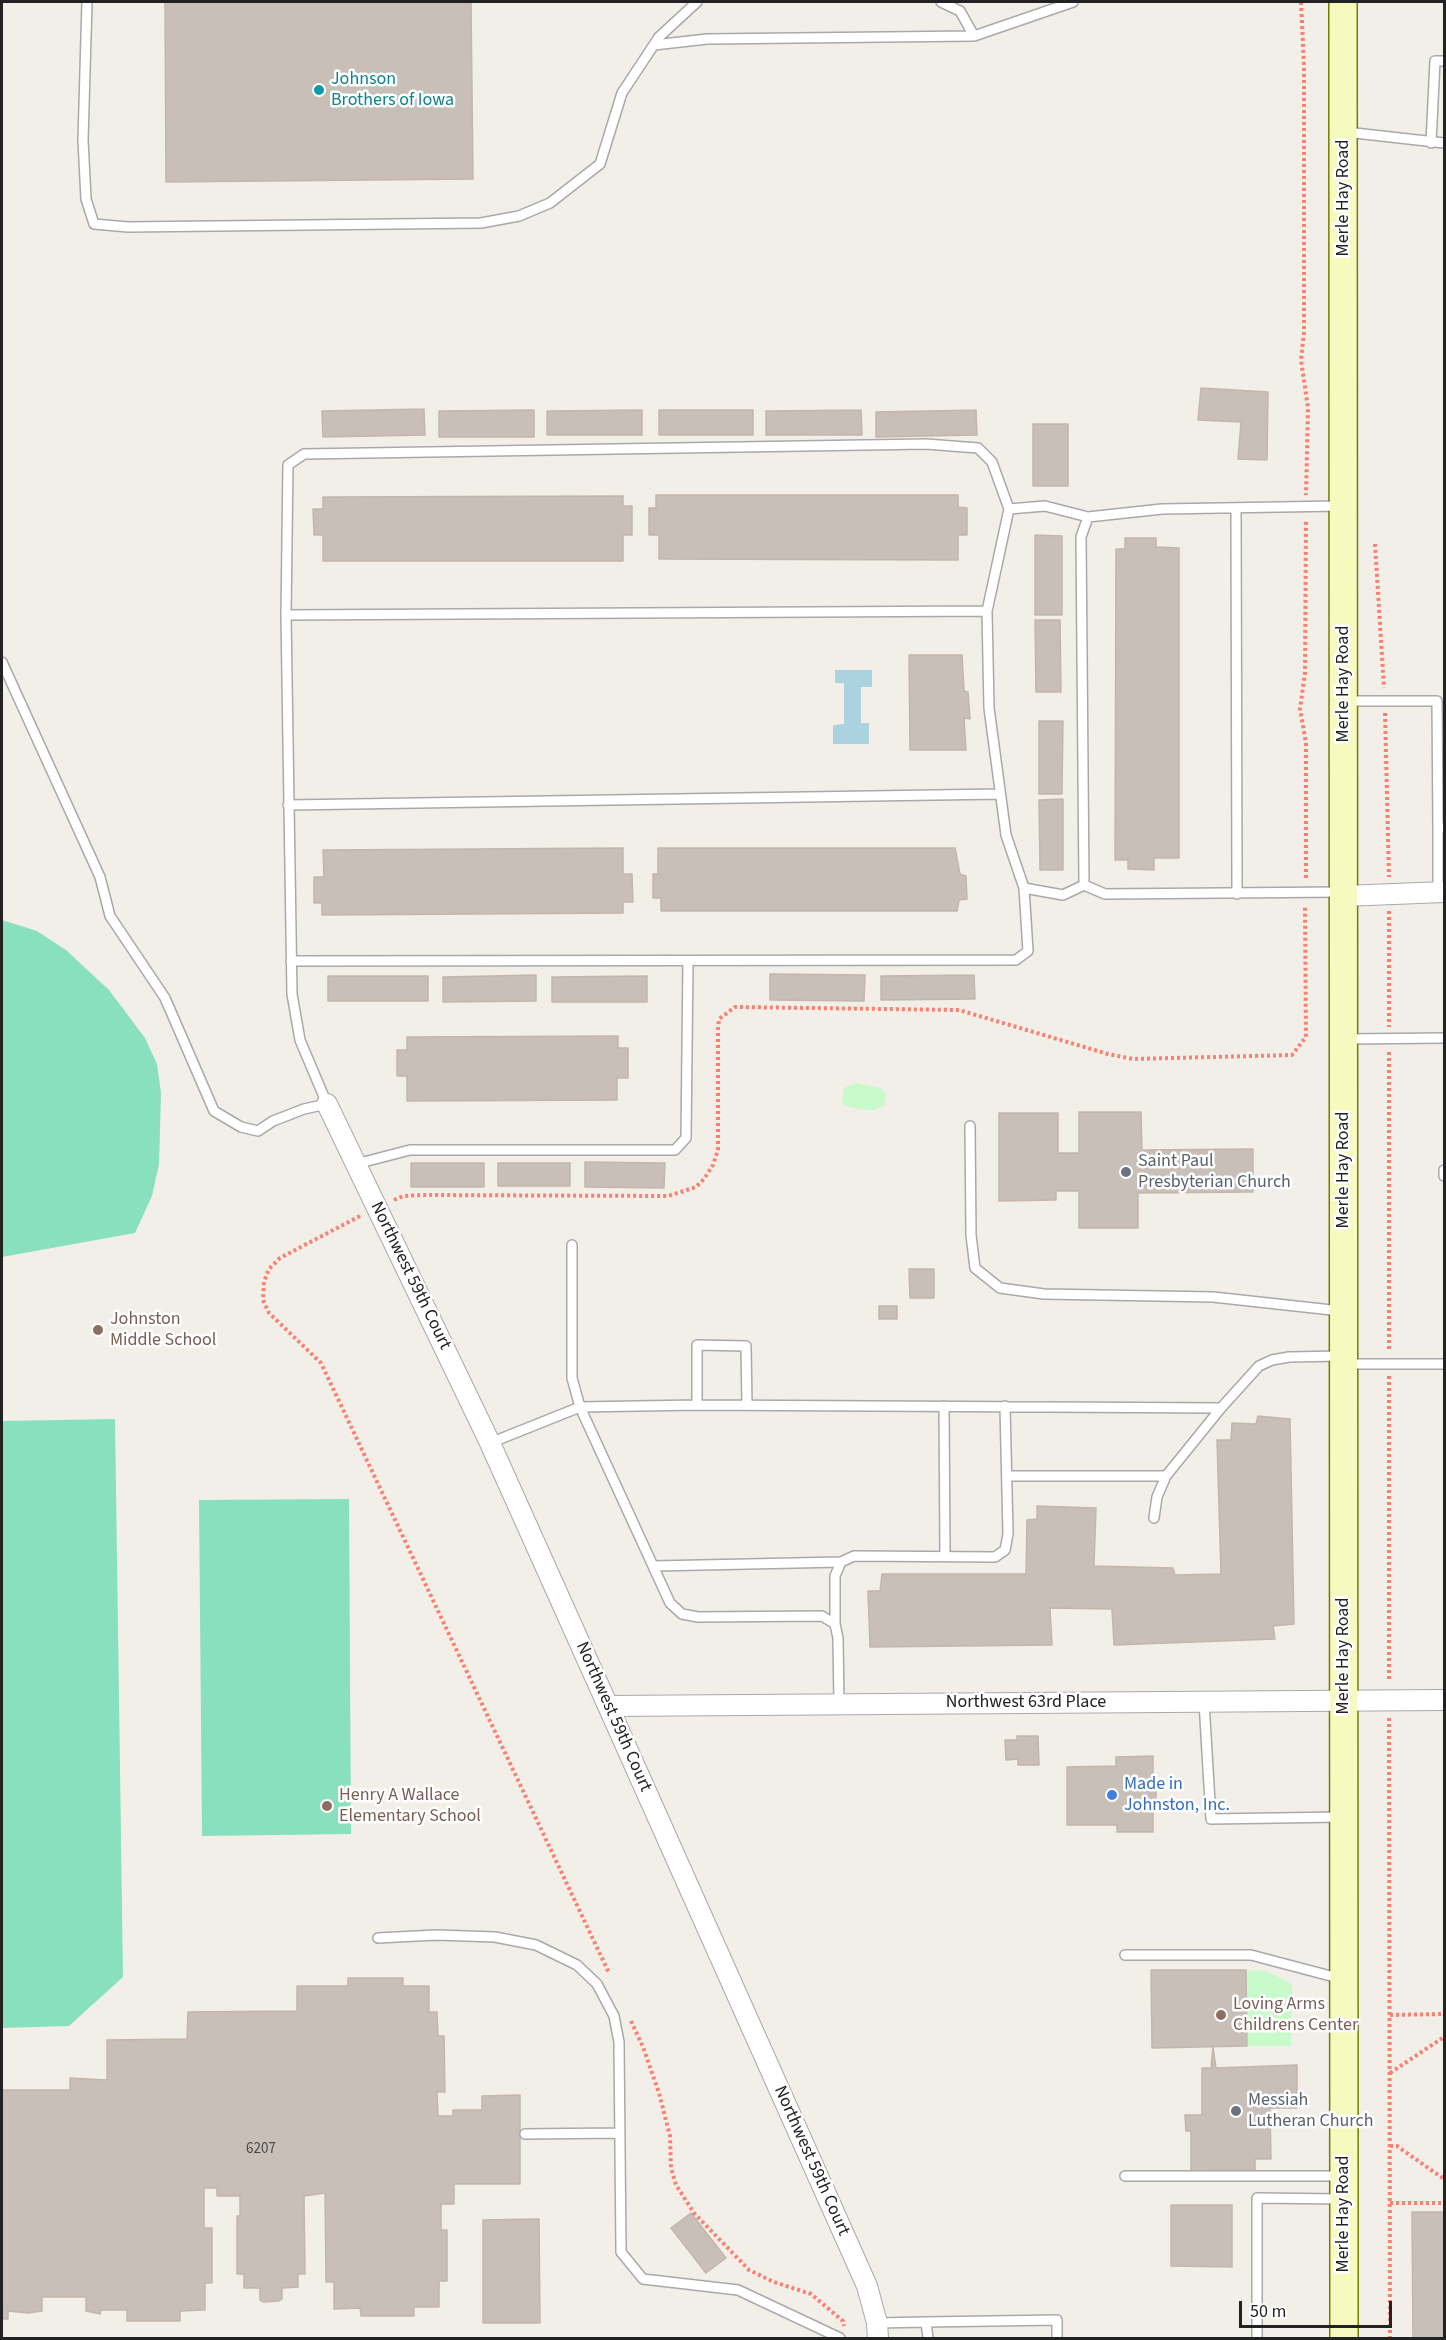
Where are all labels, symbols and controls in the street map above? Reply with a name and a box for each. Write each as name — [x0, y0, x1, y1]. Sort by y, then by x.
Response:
place label: Johnson Brothers of Iowa — [331, 69, 454, 112]
marker: Johnson Brothers of Iowa — [312, 83, 326, 97]
street label: Merle Hay Road — [1333, 140, 1355, 256]
street label: Merle Hay Road — [1333, 626, 1355, 742]
street label: Merle Hay Road — [1333, 1112, 1355, 1228]
place label: Saint Paul Presbyterian Church — [1138, 1151, 1291, 1194]
marker: Saint Paul Presbyterian Church — [1119, 1165, 1133, 1179]
street label: Northwest 59th Court — [365, 1199, 455, 1353]
place label: Johnston Middle School — [110, 1309, 216, 1352]
marker: Johnston Middle School — [91, 1323, 105, 1337]
street label: Merle Hay Road — [1333, 1598, 1355, 1714]
street label: Northwest 59th Court — [570, 1639, 656, 1795]
street label: Northwest 63rd Place — [946, 1692, 1106, 1714]
place label: Made in Johnston, Inc. — [1124, 1774, 1230, 1816]
place label: Henry A Wallace Elementary School — [339, 1785, 481, 1828]
marker: Made in Johnston, Inc. — [1105, 1788, 1119, 1802]
marker: Henry A Wallace Elementary School — [320, 1799, 334, 1813]
place label: Loving Arms Childrens Center — [1233, 1994, 1358, 2036]
marker: Loving Arms Childrens Center — [1214, 2008, 1228, 2022]
street label: Northwest 59th Court — [768, 2083, 854, 2239]
place label: Messiah Lutheran Church — [1248, 2090, 1373, 2132]
marker: Messiah Lutheran Church — [1229, 2104, 1243, 2118]
house number: 6207 — [246, 2141, 276, 2159]
street label: Merle Hay Road — [1333, 2156, 1355, 2272]
scale bar — [1242, 2289, 1395, 2327]
text: 50 m — [1250, 2299, 1286, 2324]

